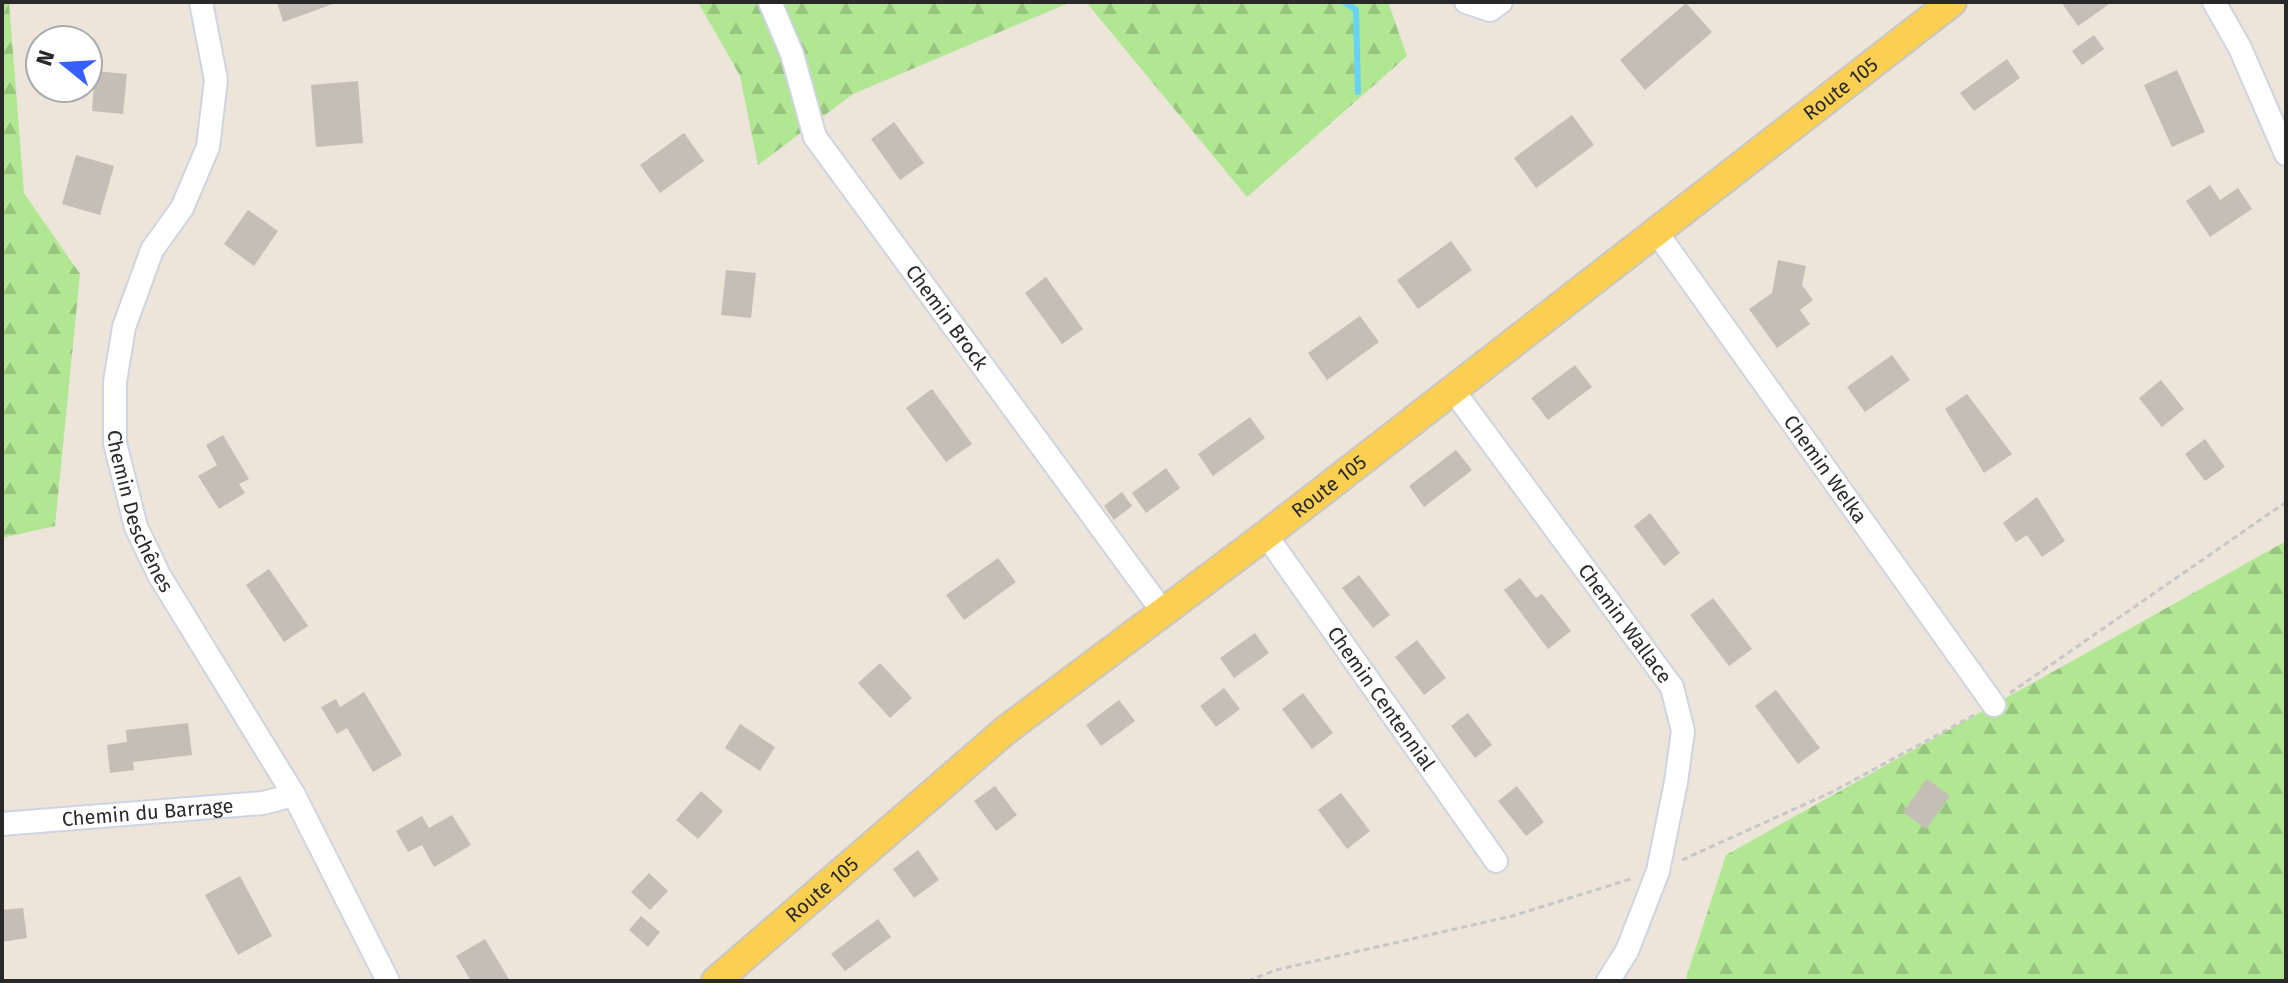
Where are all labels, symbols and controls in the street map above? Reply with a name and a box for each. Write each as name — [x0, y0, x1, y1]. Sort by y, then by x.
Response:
north arrow — [24, 24, 104, 104]
text: N — [30, 47, 61, 69]
street label: Route 105 — [1798, 52, 1883, 125]
street label: Chemin Brock — [901, 260, 994, 375]
street label: Chemin Welka — [1779, 410, 1872, 528]
street label: Chemin Deschênes — [103, 430, 179, 597]
street label: Route 105 — [1287, 450, 1371, 523]
street label: Chemin Wallace — [1573, 559, 1677, 688]
street label: Chemin Centennial — [1322, 622, 1440, 775]
street label: Chemin du Barrage — [61, 793, 234, 831]
street label: Route 105 — [781, 851, 863, 927]

